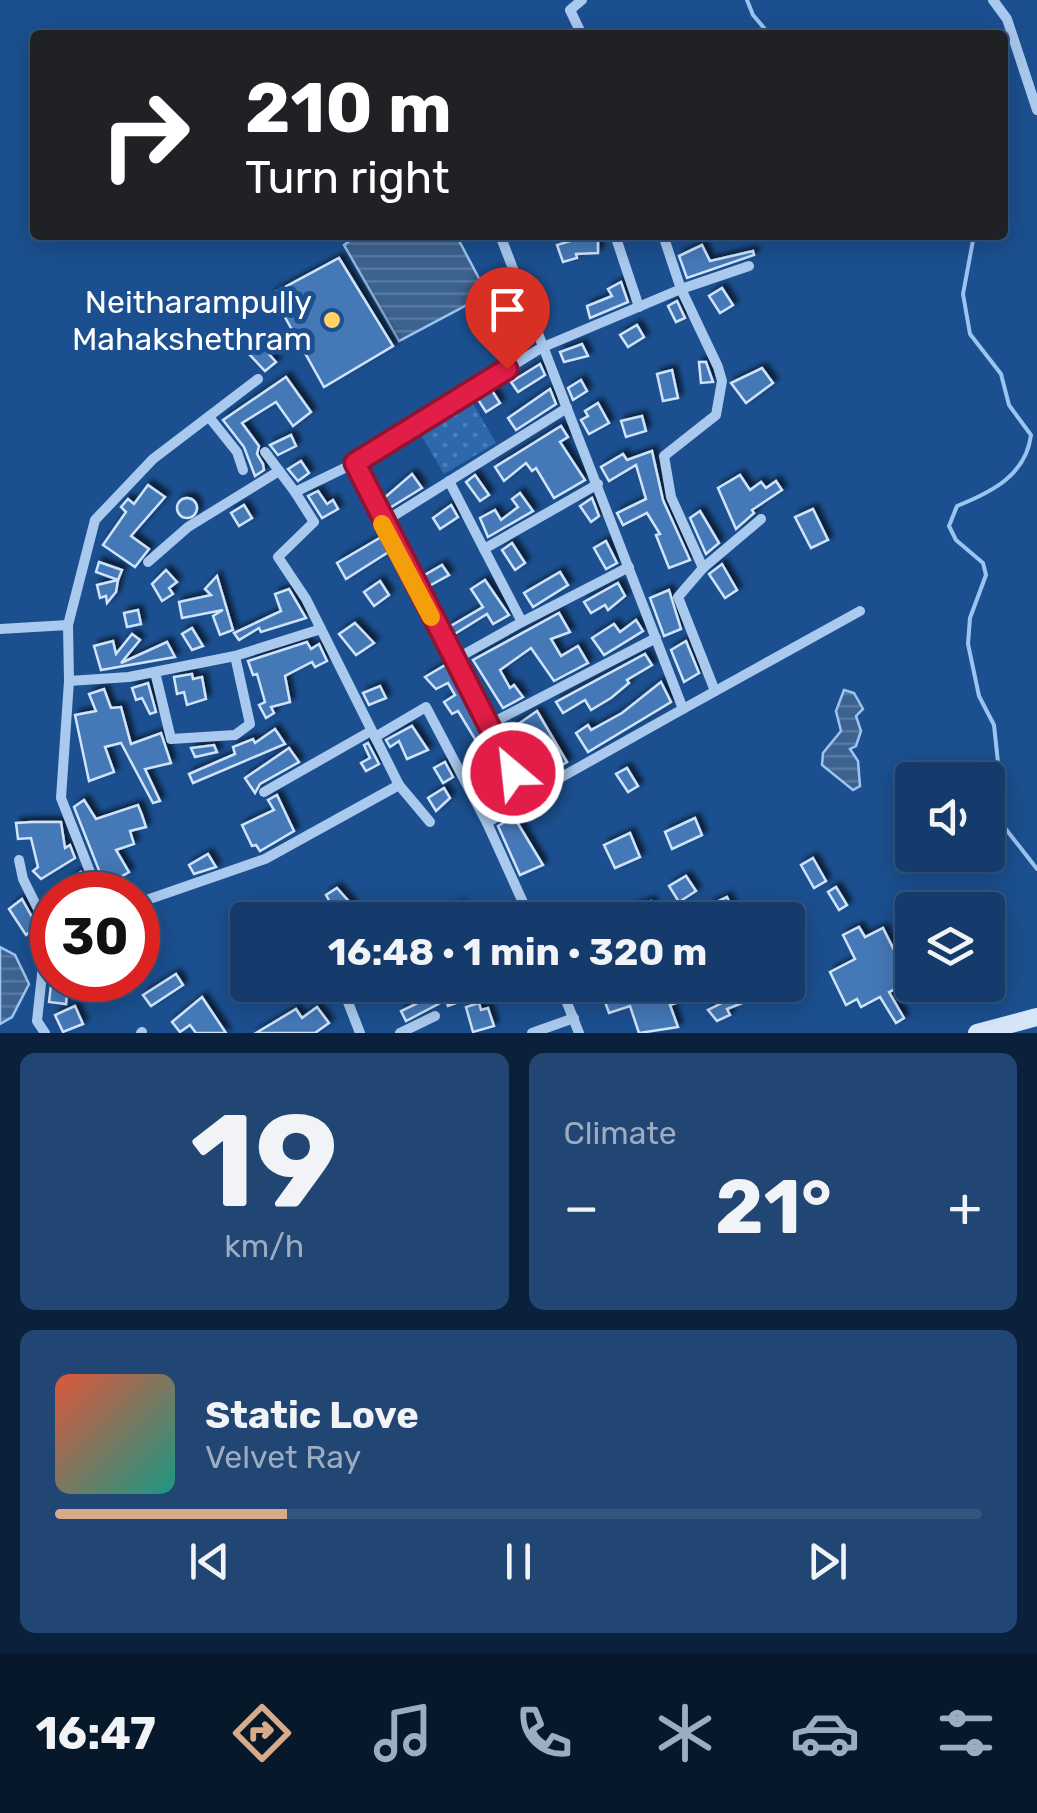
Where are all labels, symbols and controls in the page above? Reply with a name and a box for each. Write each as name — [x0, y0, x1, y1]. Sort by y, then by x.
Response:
text: 210 m — [245, 67, 452, 150]
icon: right — [80, 70, 210, 200]
text: Turn right — [245, 151, 449, 204]
pin — [465, 267, 550, 370]
icon: arrive — [480, 282, 535, 337]
place label: Neitharampully Mahakshethram — [72, 283, 312, 358]
marker: Neitharampully Mahakshethram — [321, 309, 343, 331]
position arrow — [461, 721, 565, 825]
map controls — [895, 762, 1005, 1002]
button: sound — [895, 762, 1005, 872]
speed limit sign: 30 — [30, 872, 160, 1002]
button: layers — [895, 892, 1005, 1002]
text: 16:48 · 1 min · 320 m — [328, 929, 707, 975]
text: 19 — [190, 1084, 338, 1239]
text: Climate — [564, 1114, 677, 1152]
text: 21° — [715, 1163, 832, 1252]
text: − — [564, 1175, 599, 1240]
text: + — [948, 1175, 982, 1240]
text: km/h — [224, 1227, 304, 1265]
text: Static Love — [205, 1392, 419, 1438]
text: Velvet Ray — [205, 1438, 361, 1476]
icon: previous — [182, 1534, 237, 1589]
icon: pause — [491, 1534, 546, 1589]
icon: next — [800, 1534, 855, 1589]
icon: directions — [227, 1698, 297, 1768]
icon: music — [368, 1698, 438, 1768]
icon: phone — [509, 1698, 579, 1768]
icon: climate — [650, 1698, 720, 1768]
icon: car — [790, 1698, 860, 1768]
icon: filters — [931, 1698, 1001, 1768]
text: 16:47 — [35, 1707, 156, 1760]

